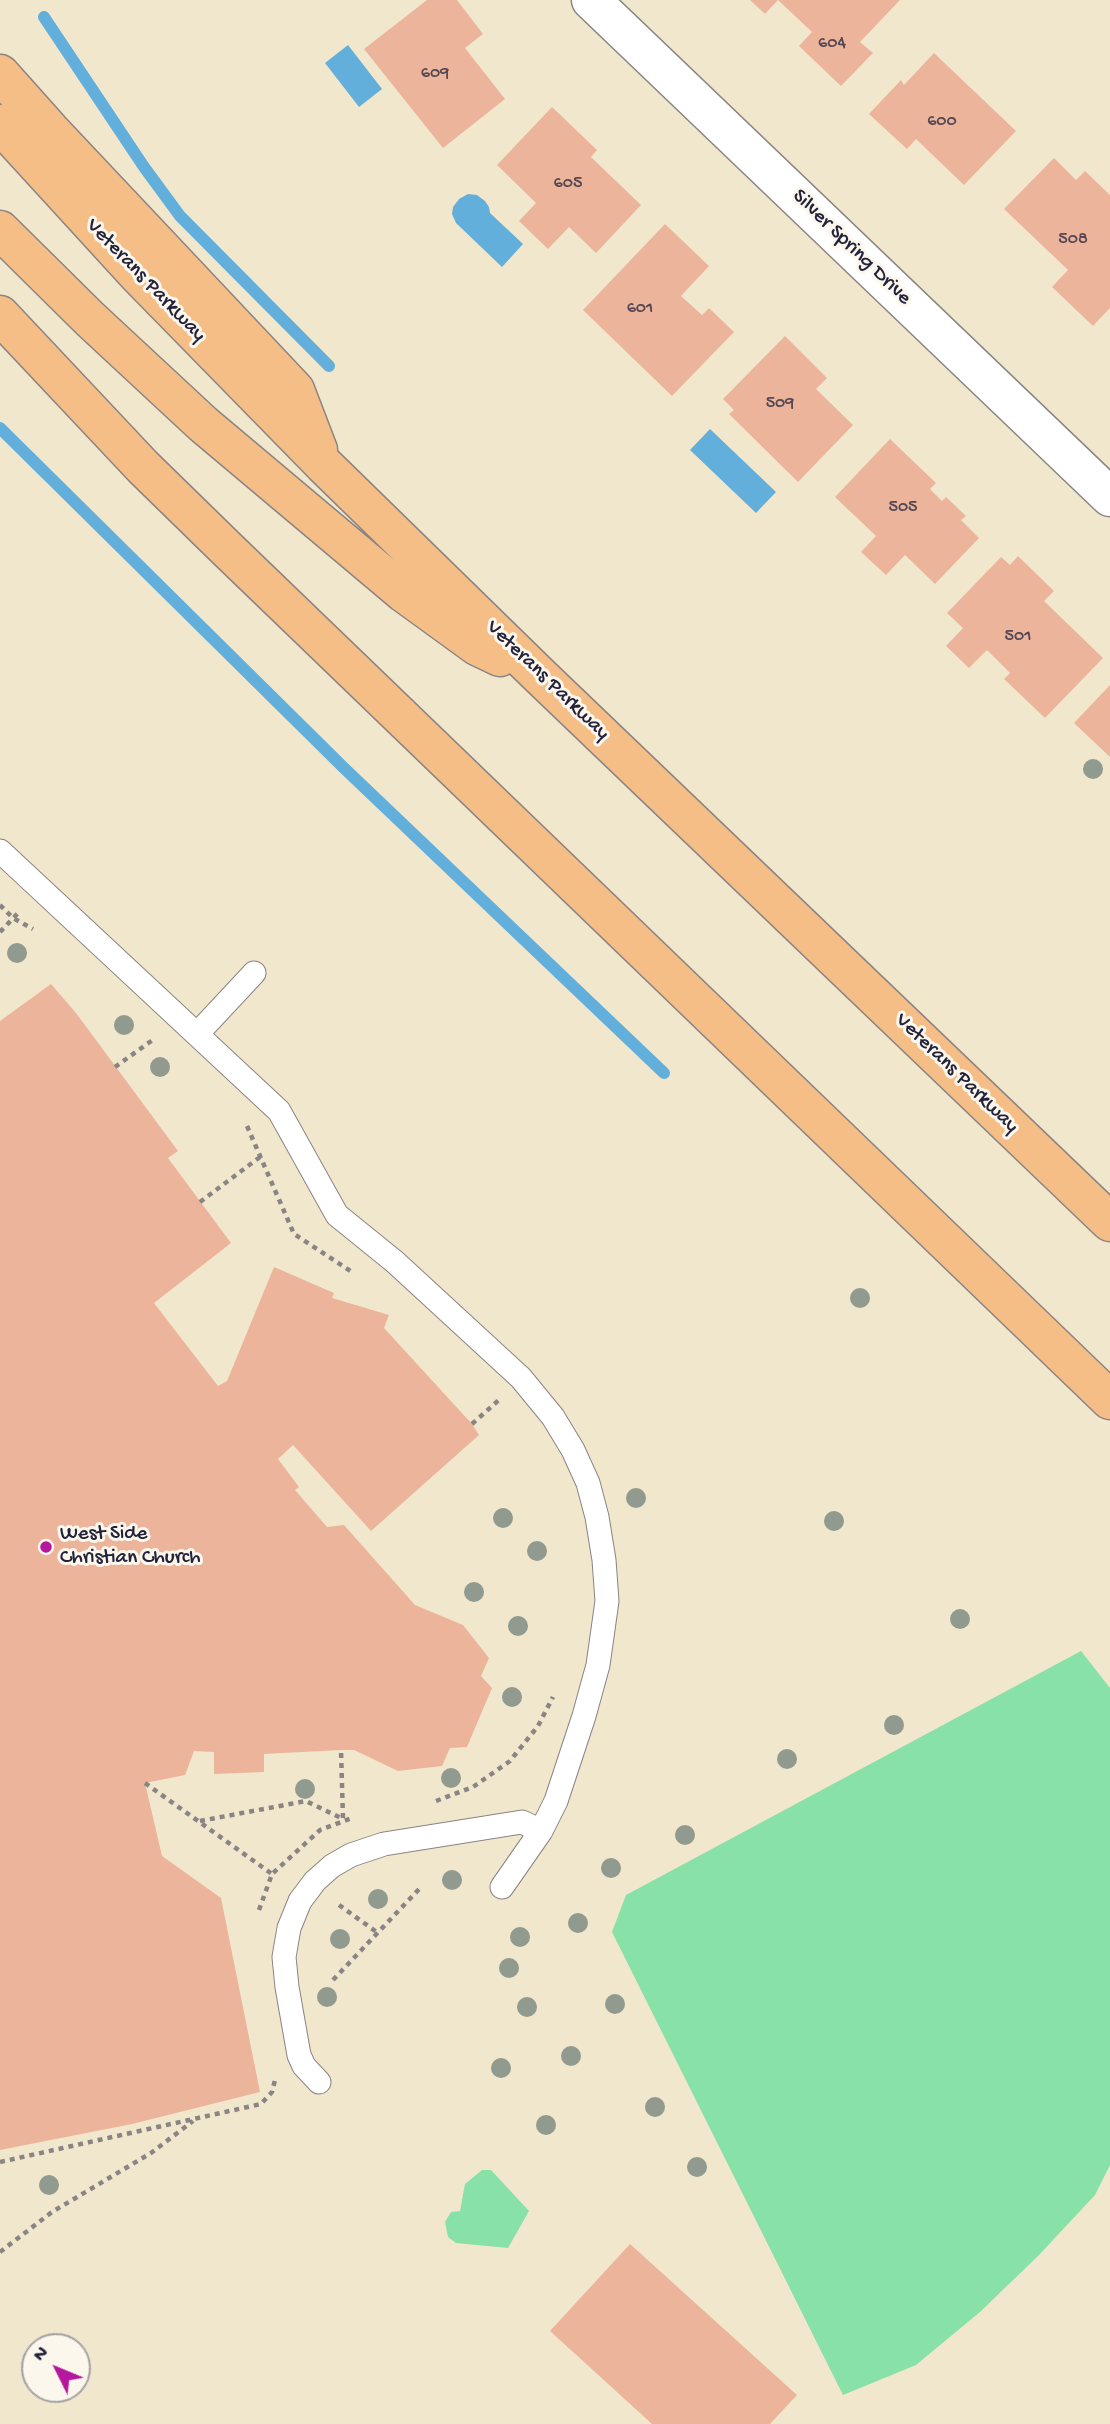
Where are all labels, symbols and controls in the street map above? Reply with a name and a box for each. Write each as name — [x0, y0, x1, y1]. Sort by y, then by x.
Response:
house number: 604 — [818, 33, 846, 55]
house number: 609 — [421, 63, 449, 85]
house number: 600 — [927, 111, 957, 133]
house number: 605 — [554, 173, 582, 195]
street label: Silver Spring Drive — [786, 185, 916, 311]
street label: Veterans Parkway — [80, 214, 210, 348]
house number: 508 — [1058, 229, 1088, 251]
house number: 601 — [627, 298, 653, 320]
house number: 509 — [766, 393, 794, 415]
house number: 505 — [888, 497, 918, 519]
street label: Veterans Parkway — [480, 616, 614, 746]
house number: 501 — [1005, 626, 1031, 648]
street label: Veterans Parkway — [889, 1009, 1023, 1139]
place label: West Side Christian Church — [60, 1522, 200, 1572]
marker: West Side Christian Church — [38, 1539, 54, 1555]
north arrow — [21, 2333, 91, 2403]
text: N — [29, 2342, 54, 2367]

